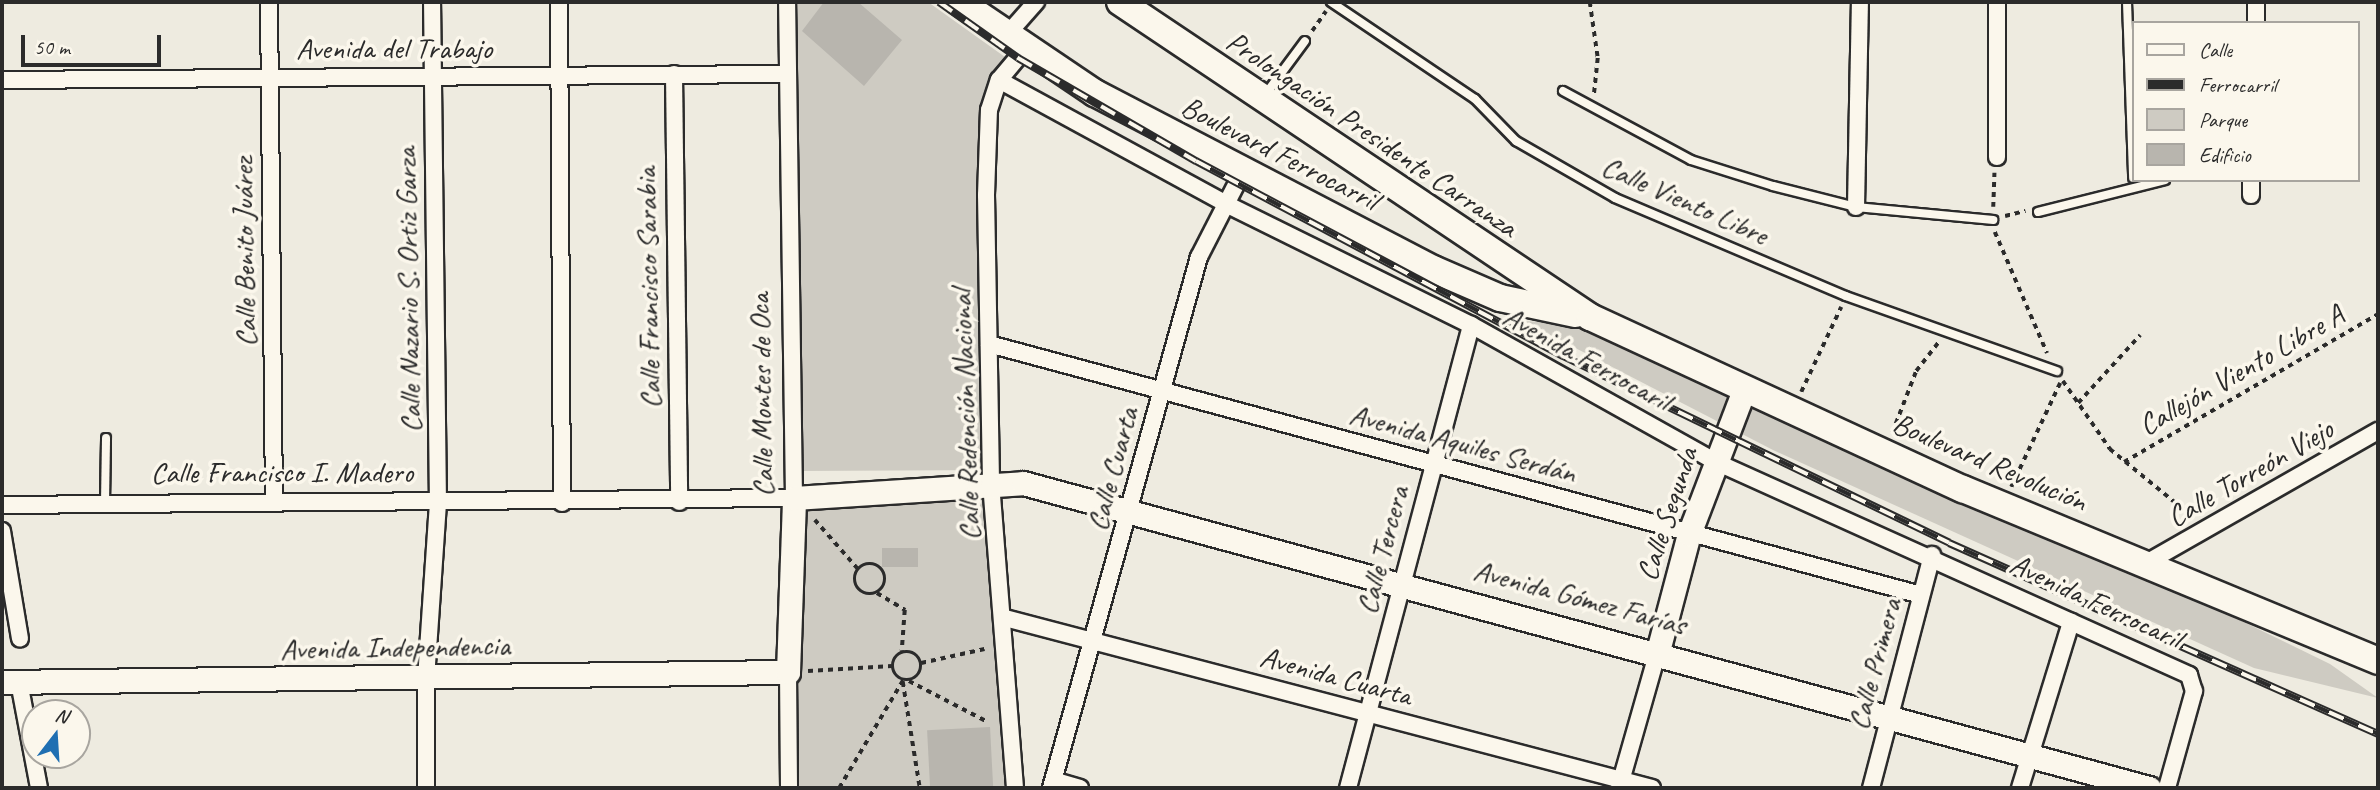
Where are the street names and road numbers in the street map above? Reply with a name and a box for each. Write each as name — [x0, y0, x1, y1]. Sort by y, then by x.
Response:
street label: Prolongación Presidente Carranza — [1220, 23, 1524, 245]
street label: Avenida del Trabajo — [296, 30, 492, 66]
street label: Boulevard Ferrocarril — [1176, 88, 1384, 218]
street label: Calle Nazario S. Ortiz Garza — [387, 146, 429, 434]
street label: Calle Viento Libre — [1596, 147, 1774, 253]
street label: Calle Benito Juárez — [224, 157, 264, 347]
street label: Calle Francisco Sarabia — [628, 167, 668, 409]
street label: Calle Redención Nacional — [943, 288, 987, 542]
street label: Calle Montes de Oca — [741, 292, 781, 498]
street label: Avenida Ferrocaril — [1497, 297, 1677, 419]
street label: Callejón Viento Libre A — [2132, 297, 2350, 443]
street label: Avenida Aquiles Serdán — [1346, 395, 1580, 491]
street label: Calle Cuarta — [1079, 404, 1145, 534]
street label: Boulevard Revolución — [1887, 405, 2093, 519]
street label: Calle Torreón Viejo — [2161, 411, 2339, 535]
street label: Calle Segunda — [1629, 443, 1705, 585]
street label: Calle Francisco I. Madero — [150, 454, 414, 490]
street label: Calle Tercera — [1348, 483, 1416, 617]
street label: Avenida Ferrocaril — [2004, 546, 2188, 656]
street label: Avenida Gómez Farías — [1470, 551, 1690, 643]
street label: Calle Primera — [1839, 594, 1909, 734]
street label: Avenida Independencia — [280, 627, 510, 667]
street label: Avenida Cuarta — [1256, 639, 1416, 713]

